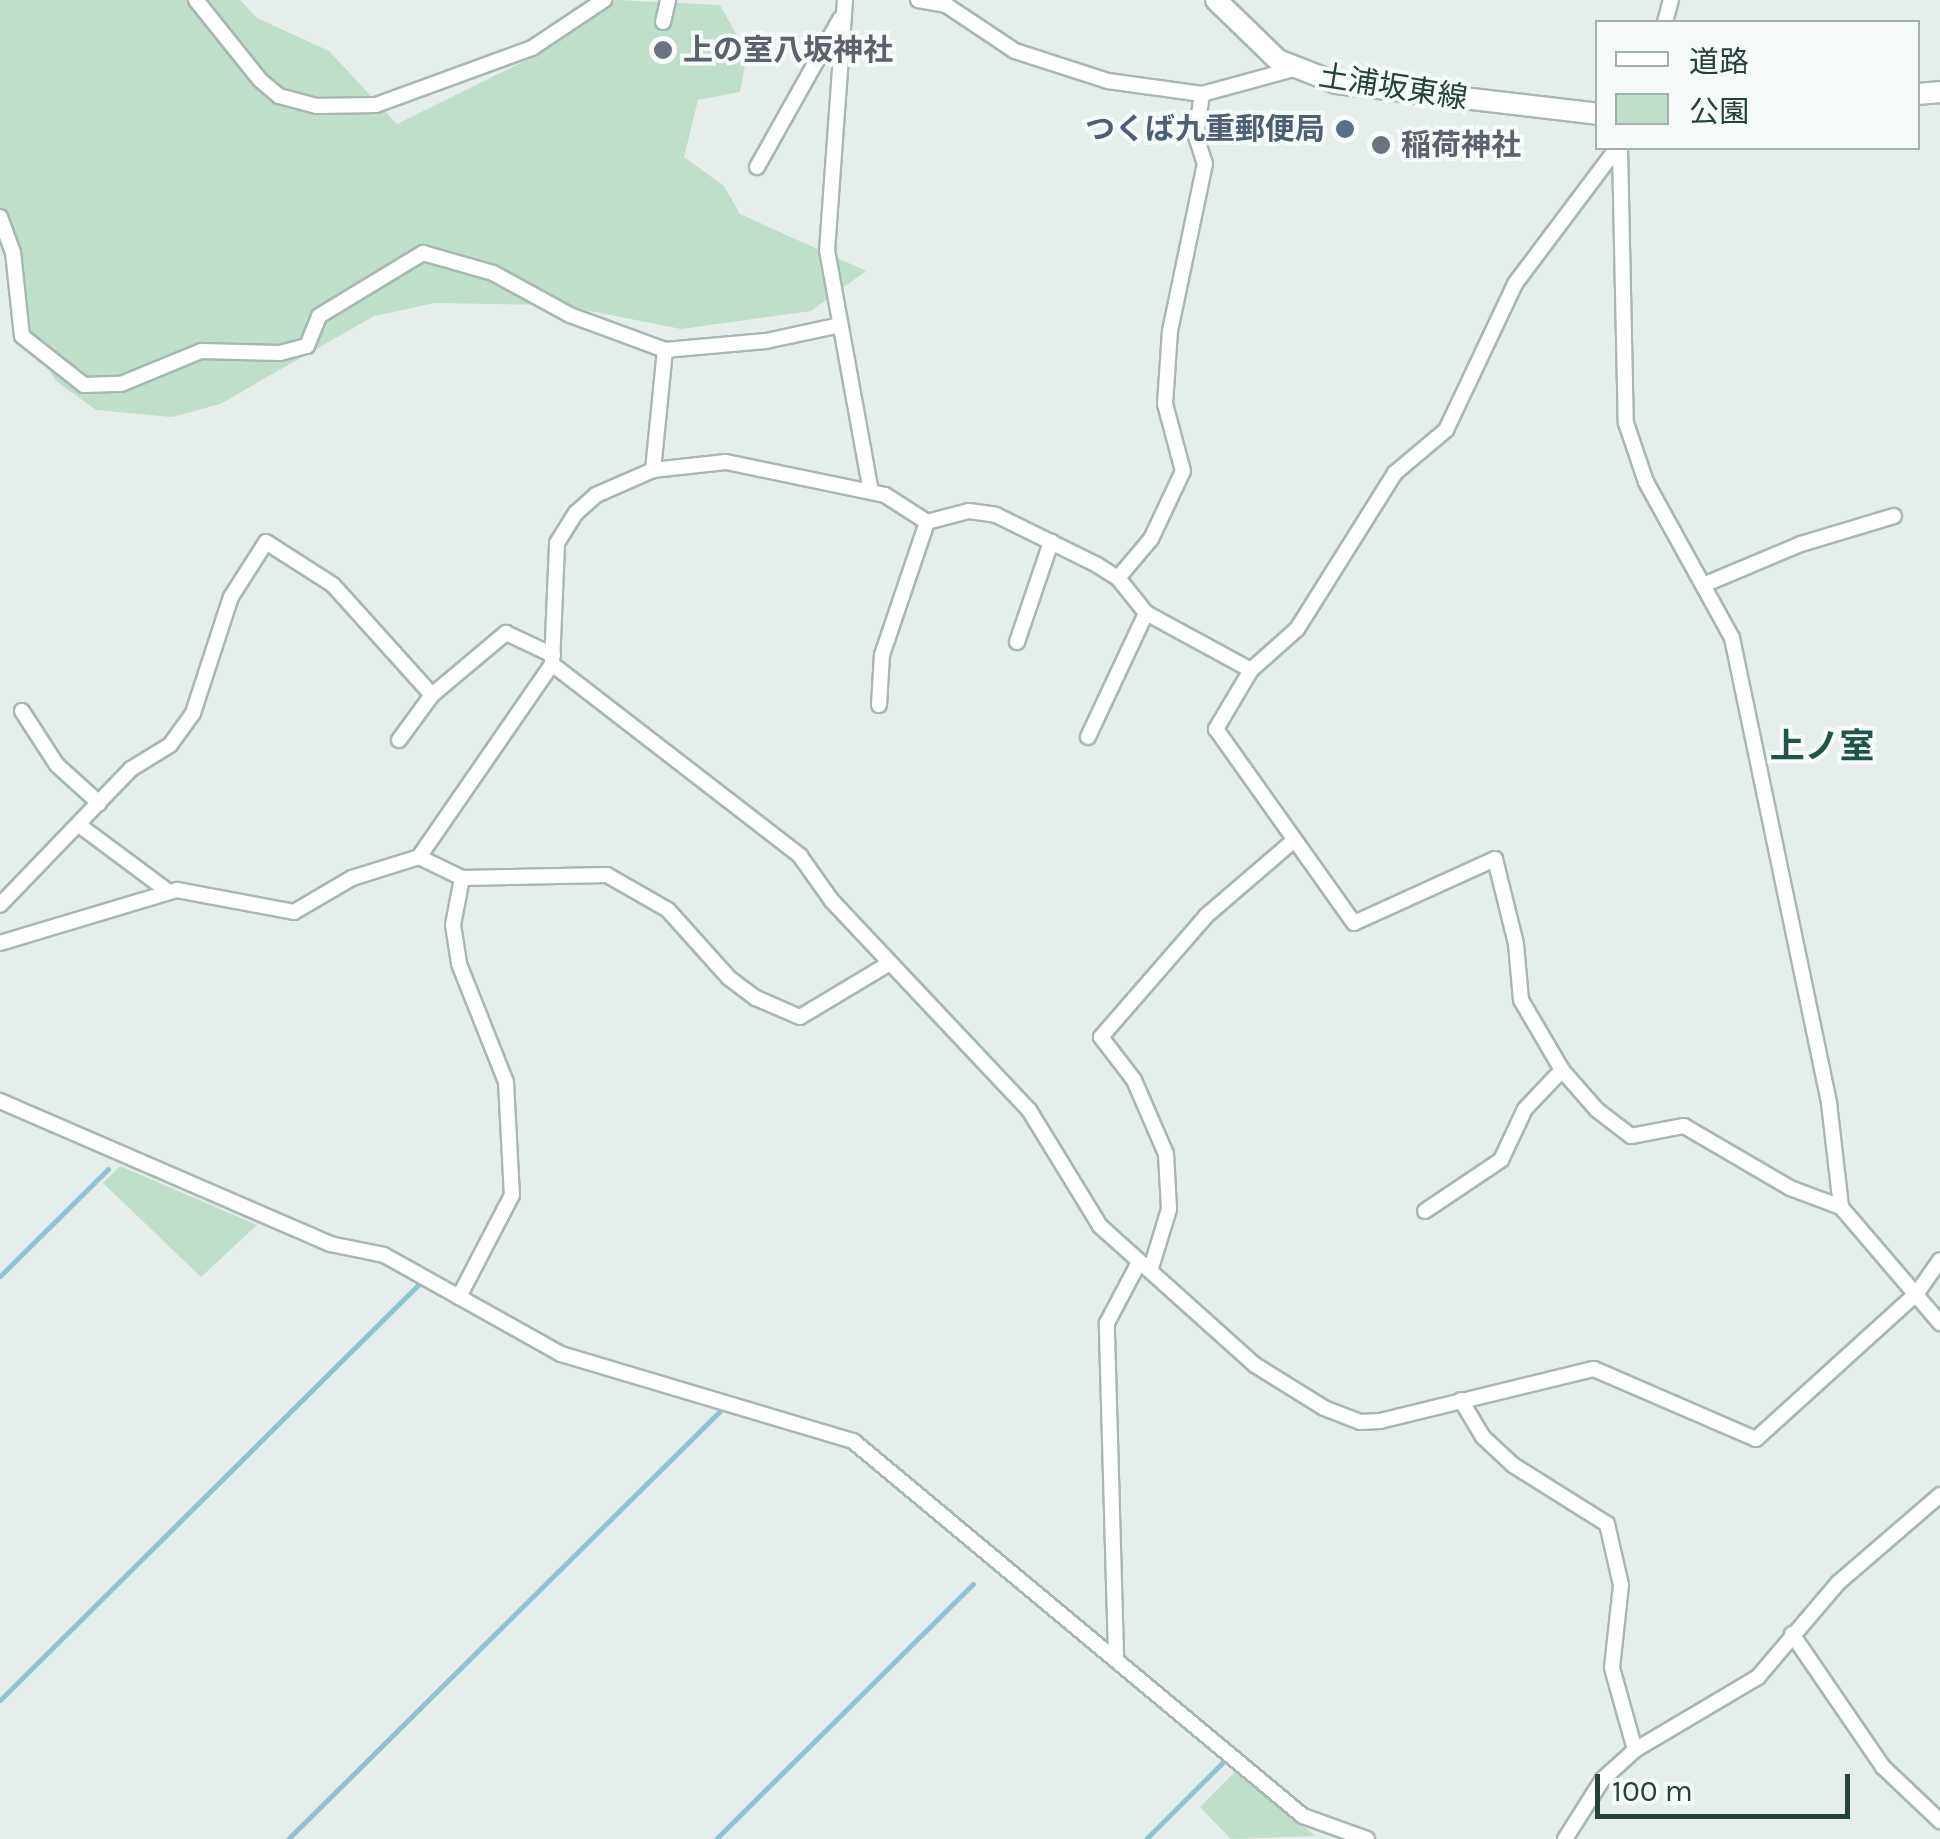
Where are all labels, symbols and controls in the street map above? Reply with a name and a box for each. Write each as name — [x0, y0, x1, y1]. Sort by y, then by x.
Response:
legend — [1595, 20, 1920, 150]
place label: 上の室八坂神社 — [683, 32, 893, 68]
marker: 上の室八坂神社 — [652, 39, 674, 61]
text: 道路 — [1689, 44, 1749, 80]
street label: 土浦坂東線 — [1316, 57, 1470, 117]
text: 公園 — [1689, 94, 1749, 130]
place label: つくば九重郵便局 — [1085, 111, 1325, 147]
marker: つくば九重郵便局 — [1334, 118, 1356, 140]
place label: 稲荷神社 — [1401, 127, 1521, 163]
marker: 稲荷神社 — [1370, 134, 1392, 156]
district label: 上ノ室 — [1770, 726, 1874, 768]
scale bar — [1600, 1754, 1855, 1816]
text: 100 m — [1612, 1773, 1693, 1809]

